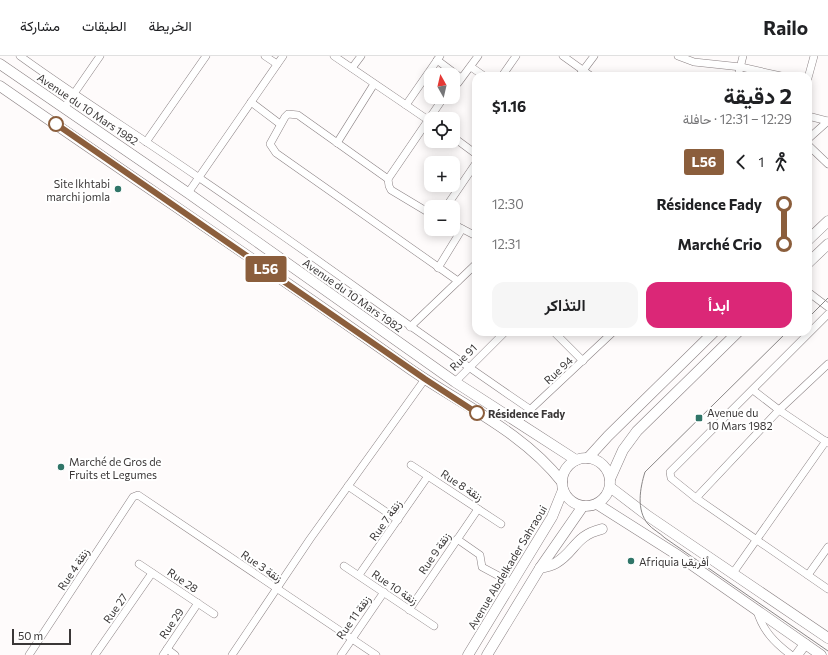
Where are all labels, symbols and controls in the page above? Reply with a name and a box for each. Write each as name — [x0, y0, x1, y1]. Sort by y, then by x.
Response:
text: Railo — [763, 16, 808, 39]
text: مشاركة — [20, 17, 60, 34]
text: الطبقات — [82, 17, 126, 34]
text: الخريطة — [148, 17, 192, 34]
north arrow — [424, 68, 460, 104]
map controls — [424, 68, 460, 236]
street label: Avenue du 10 Mars 1982 — [35, 70, 141, 148]
text: 2 دقيقة — [723, 82, 792, 109]
text: $1.16 — [492, 97, 526, 115]
text: 12:29 – 12:31 · حافلة — [683, 111, 792, 127]
button: locate — [424, 112, 460, 148]
unlabelled marker — [48, 116, 64, 132]
icon: back — [730, 151, 752, 173]
icon: walk — [770, 151, 792, 173]
text: L56 — [692, 153, 716, 170]
text: 1 — [758, 154, 764, 170]
button: + — [424, 156, 460, 192]
place label: Site lkhtabi marchi jomla — [46, 177, 110, 203]
marker: Site lkhtabi marchi jomla — [113, 184, 123, 194]
text: Résidence Fady — [656, 195, 762, 213]
text: 12:30 — [492, 196, 524, 212]
button: − — [424, 200, 460, 236]
text: Marché Crio — [678, 235, 762, 253]
text: 12:31 — [492, 236, 521, 252]
line badge: L56 — [243, 256, 289, 282]
street label: Avenue du 10 Mars 1982 — [301, 256, 405, 334]
text: L56 — [254, 260, 278, 277]
button: التذاكر — [492, 282, 638, 328]
button: ابدأ — [646, 282, 792, 328]
street label: Rue 91 — [447, 341, 479, 373]
street label: Rue 94 — [541, 353, 575, 387]
marker: Résidence Fady — [469, 405, 485, 421]
place label: Avenue du 10 Mars 1982 — [707, 406, 773, 432]
place label: Résidence Fady — [488, 407, 565, 420]
marker: Avenue du 10 Mars 1982 — [694, 413, 704, 423]
place label: Marché de Gros de Fruits et Legumes — [69, 455, 161, 481]
marker: Marché de Gros de Fruits et Legumes — [56, 462, 66, 472]
street label: Rue 8 زنقة — [438, 467, 486, 504]
street label: Rue 7 زنقة — [366, 497, 405, 543]
street label: Avenue Abdelkader Sahraoui — [465, 503, 549, 631]
street label: Rue 9 زنقة — [415, 529, 454, 577]
street label: Rue 4 زنقة — [55, 545, 92, 593]
street label: Rue 3 زنقة — [238, 547, 285, 586]
place label: Afriquia أفريقيا — [639, 555, 709, 569]
marker: Afriquia أفريقيا — [626, 556, 636, 566]
street label: Rue 28 — [165, 565, 201, 595]
street label: Rue 10 زنقة — [369, 567, 421, 608]
street label: Rue 27 — [100, 591, 130, 625]
street label: Rue 11 زنقة — [333, 593, 374, 642]
street label: Rue 29 — [156, 605, 186, 641]
scale bar — [12, 627, 71, 646]
text: 50 m — [18, 629, 43, 642]

